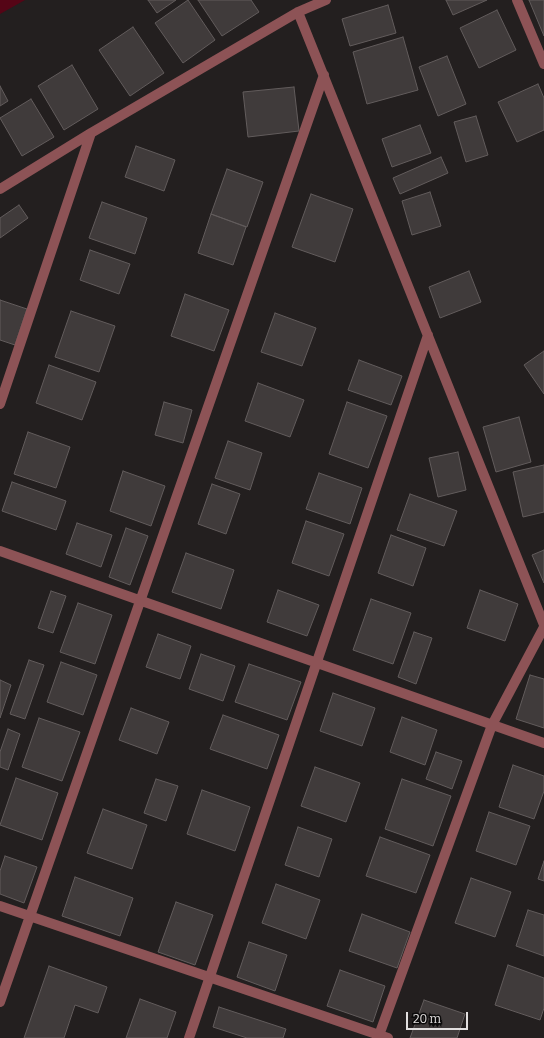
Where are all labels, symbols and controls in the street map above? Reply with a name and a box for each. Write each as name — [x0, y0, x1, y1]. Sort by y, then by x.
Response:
scale bar — [408, 1004, 470, 1030]
text: 20 m — [413, 1012, 441, 1026]

